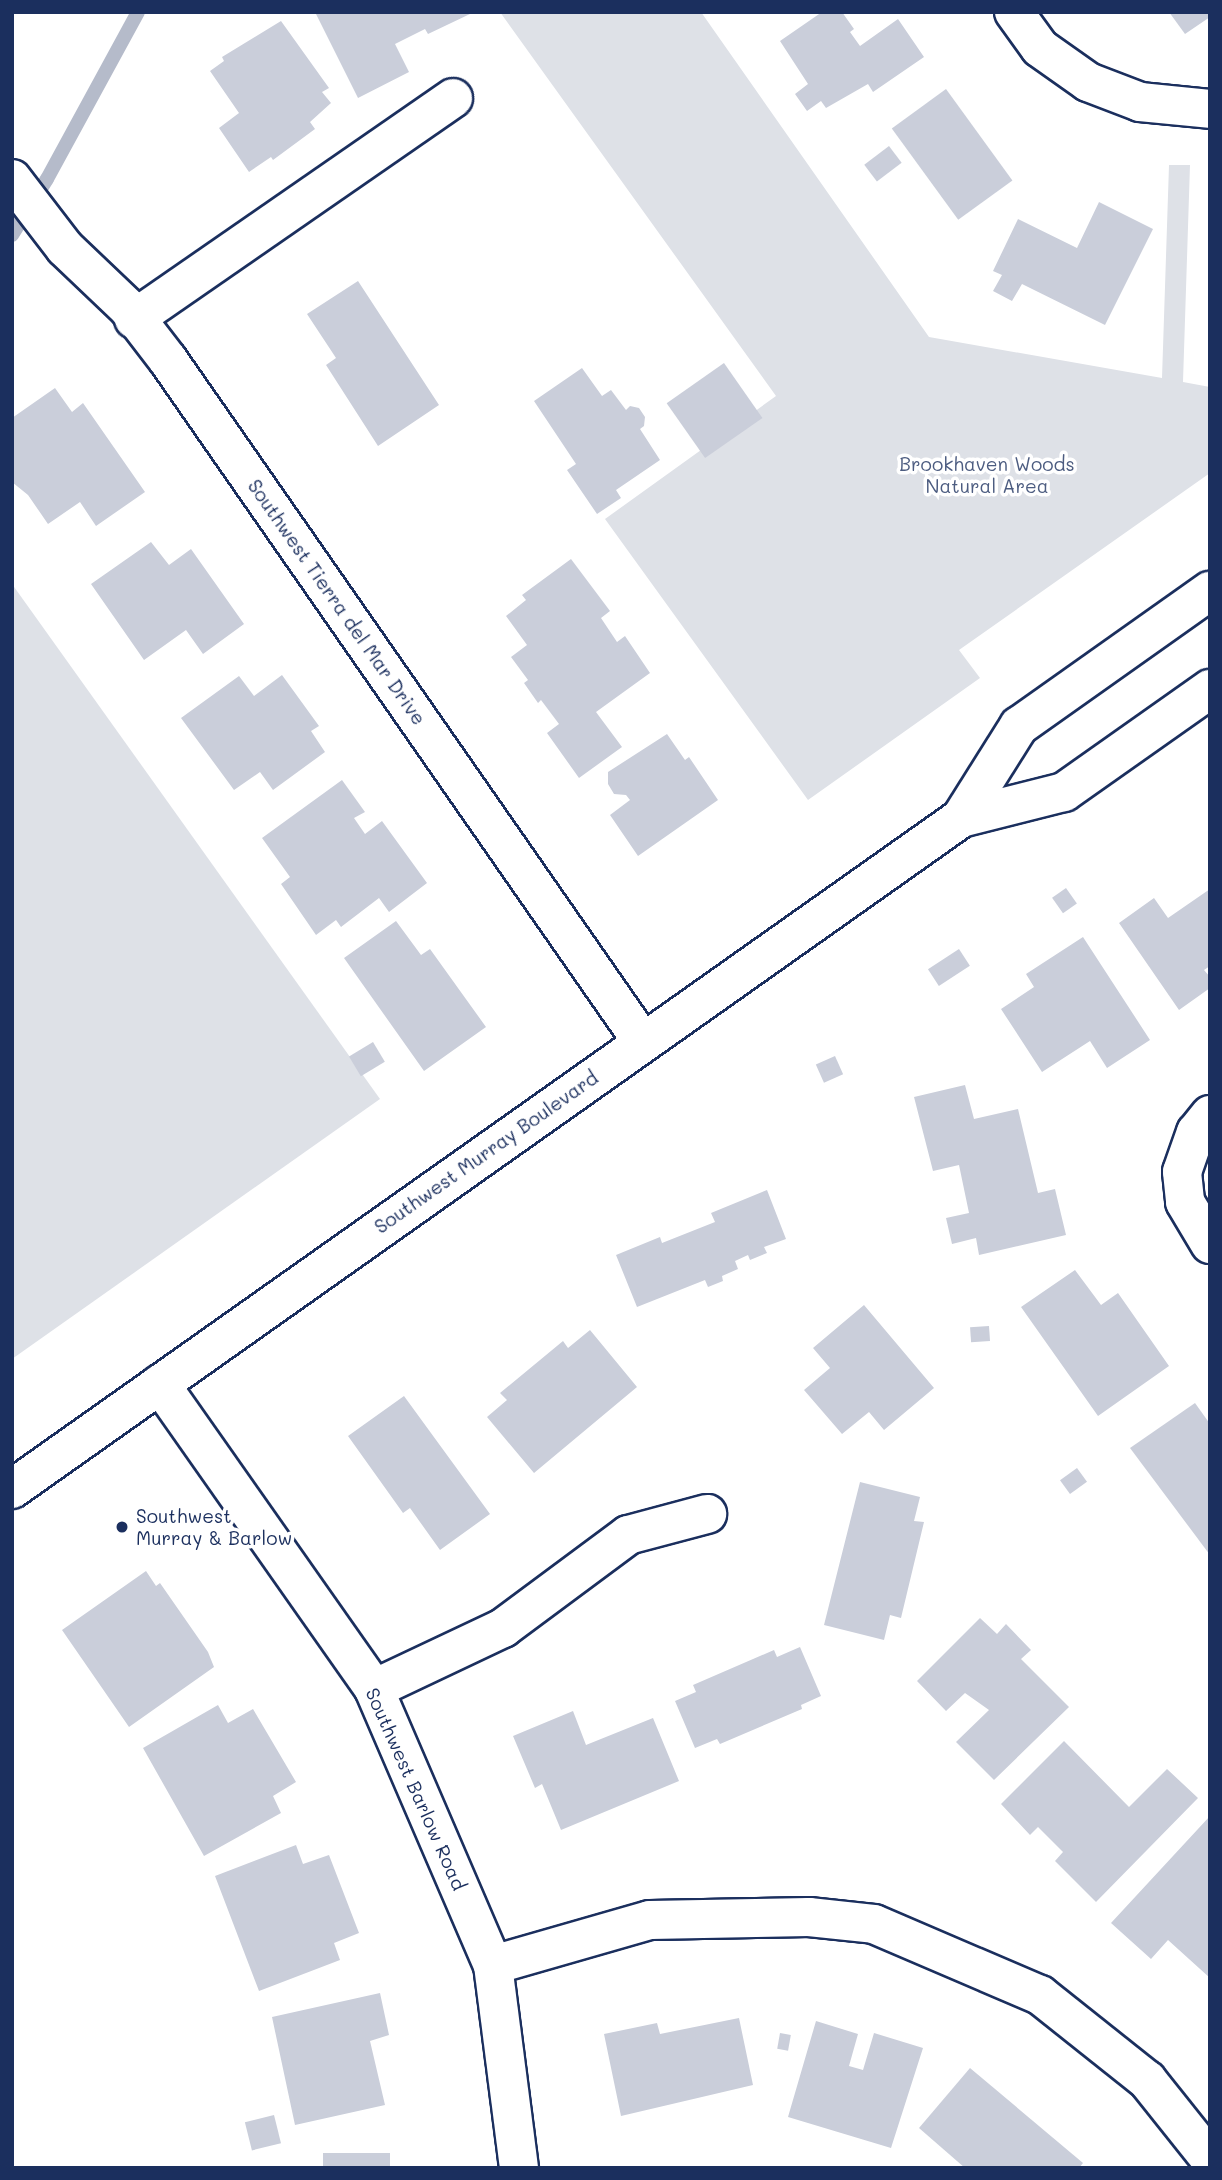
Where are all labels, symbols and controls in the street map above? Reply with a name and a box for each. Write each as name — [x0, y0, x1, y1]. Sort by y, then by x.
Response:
park label: Brookhaven Woods Natural Area — [899, 453, 1075, 497]
street label: Southwest Tierra del Mar Drive — [243, 475, 431, 729]
street label: Southwest Murray Boulevard — [370, 1066, 602, 1238]
place label: Southwest Murray & Barlow — [136, 1505, 292, 1549]
marker: Southwest Murray & Barlow — [114, 1519, 130, 1535]
street label: Southwest Barlow Road — [361, 1684, 471, 1894]

